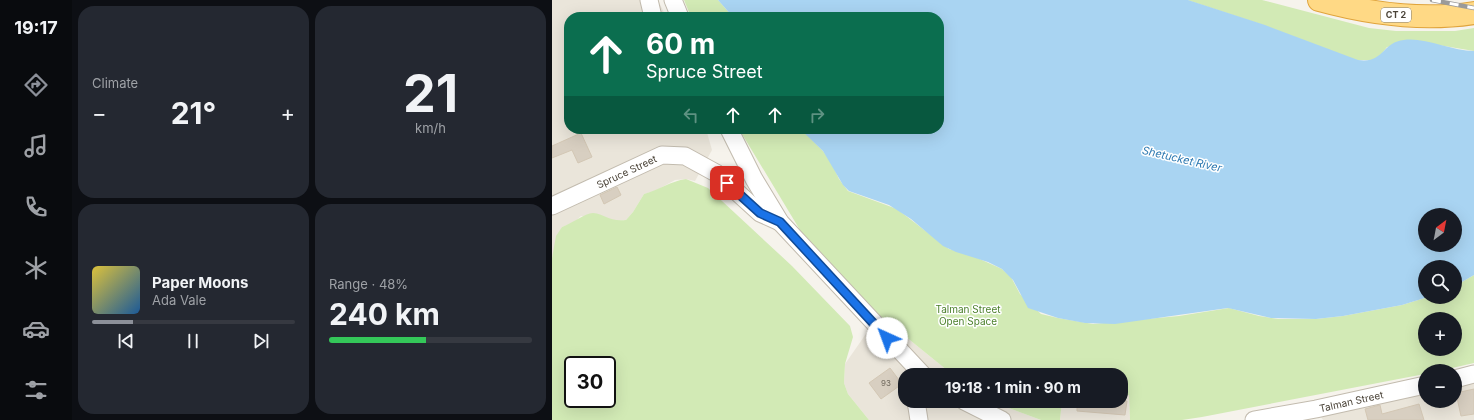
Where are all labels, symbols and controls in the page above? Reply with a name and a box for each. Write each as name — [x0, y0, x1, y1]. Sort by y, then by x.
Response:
road number: CT 2 — [1381, 8, 1411, 22]
text: 19:17 — [14, 17, 58, 38]
text: 60 m — [646, 27, 715, 61]
icon: ahead — [580, 28, 632, 80]
text: Spruce Street — [646, 61, 763, 82]
text: 21 — [403, 62, 458, 125]
icon: directions — [22, 71, 50, 99]
text: Climate — [92, 75, 138, 91]
text: 21° — [171, 95, 216, 131]
text: − — [92, 100, 107, 126]
text: + — [280, 100, 295, 126]
icon: left — [680, 104, 702, 126]
icon: ahead — [722, 104, 744, 126]
icon: ahead — [764, 104, 786, 126]
icon: right — [806, 104, 828, 126]
text: km/h — [415, 120, 446, 136]
icon: music — [22, 132, 50, 160]
water label: Shetucket River — [1141, 143, 1224, 175]
street label: Spruce Street — [594, 152, 659, 191]
pin — [710, 166, 744, 200]
icon: arrive — [716, 172, 738, 194]
icon: phone — [22, 193, 50, 221]
north arrow — [1418, 208, 1462, 252]
map controls — [1418, 208, 1462, 408]
icon: climate — [22, 254, 50, 282]
button: search — [1418, 260, 1462, 304]
text: Paper Moons — [152, 273, 248, 292]
text: Range · 48% — [329, 276, 408, 292]
text: Ada Vale — [152, 292, 206, 308]
text: 240 km — [329, 296, 440, 332]
park label: Talman Street Open Space — [935, 303, 1001, 327]
button: + — [1418, 312, 1462, 356]
icon: car — [22, 315, 50, 343]
position arrow — [866, 317, 908, 359]
icon: previous — [115, 330, 137, 352]
icon: pause — [182, 330, 204, 352]
icon: next — [250, 330, 272, 352]
speed limit sign: 30 — [564, 356, 616, 408]
button: − — [1418, 364, 1462, 408]
icon: filters — [22, 376, 50, 404]
house number: 93 — [881, 378, 891, 388]
text: 19:18 · 1 min · 90 m — [945, 378, 1081, 397]
street label: Talman Street — [1318, 388, 1385, 414]

